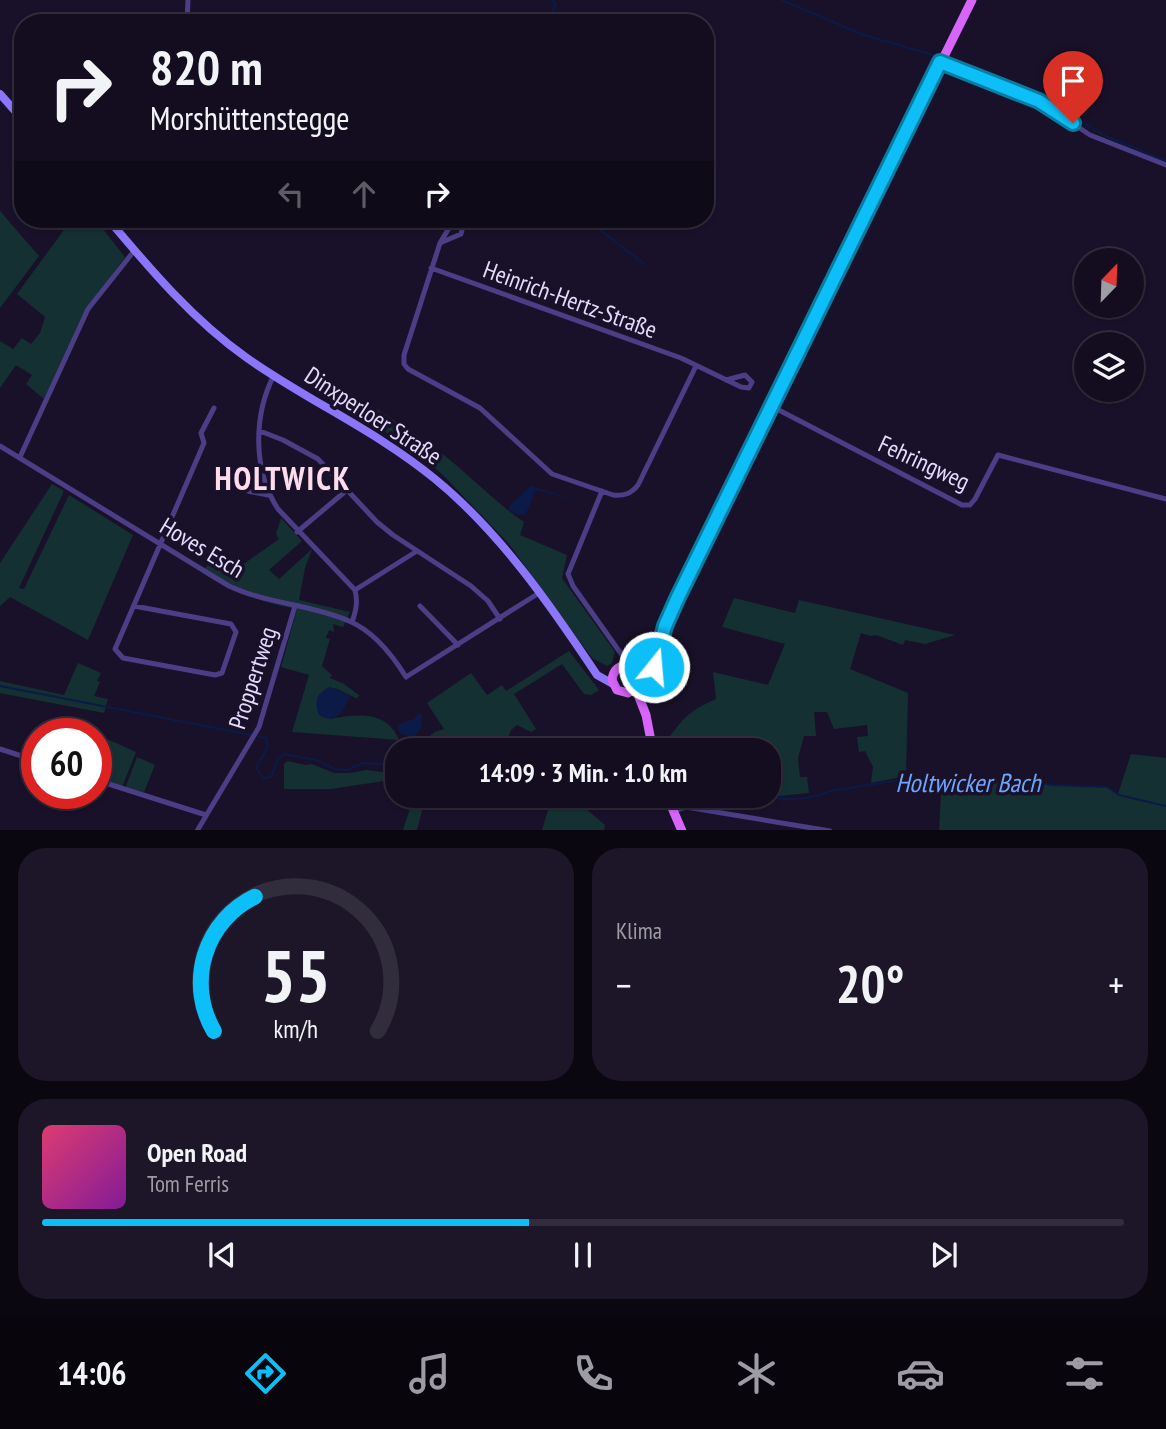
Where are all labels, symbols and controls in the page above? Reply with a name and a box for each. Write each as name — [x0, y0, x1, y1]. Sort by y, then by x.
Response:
text: 820 m — [150, 35, 263, 99]
icon: right — [35, 42, 126, 133]
pin — [1043, 51, 1103, 123]
icon: arrive — [1054, 62, 1092, 100]
text: Morshüttenstegge — [150, 97, 350, 139]
icon: left — [272, 175, 310, 213]
icon: ahead — [345, 175, 383, 213]
icon: right — [418, 175, 456, 213]
north arrow — [1074, 248, 1144, 318]
map controls — [1074, 248, 1144, 402]
street label: Heinrich-Hertz-Straße — [479, 254, 661, 345]
button: layers — [1074, 332, 1144, 402]
street label: Dinxperloer Straße — [299, 360, 448, 471]
street label: Fehringweg — [874, 428, 975, 497]
district label: HOLTWICK — [215, 457, 351, 499]
street label: Hoves Esch — [154, 510, 250, 585]
street label: Proppertweg — [221, 623, 284, 733]
position arrow — [617, 630, 691, 704]
speed limit sign: 60 — [21, 718, 112, 809]
text: 14:09 · 3 Min. · 1.0 km — [479, 756, 687, 789]
water label: Holtwicker Bach — [895, 766, 1042, 799]
text: Klima — [616, 916, 662, 945]
text: 55 — [261, 927, 331, 1021]
text: 20° — [836, 950, 904, 1017]
text: − — [616, 960, 632, 1009]
text: + — [1108, 960, 1124, 1009]
text: km/h — [274, 1012, 318, 1044]
text: Open Road — [147, 1136, 247, 1169]
text: Tom Ferris — [147, 1169, 229, 1198]
icon: previous — [203, 1236, 241, 1274]
icon: pause — [564, 1236, 602, 1274]
icon: next — [925, 1236, 963, 1274]
icon: directions — [241, 1349, 290, 1398]
icon: music — [405, 1349, 454, 1398]
icon: phone — [569, 1349, 618, 1398]
icon: climate — [732, 1349, 781, 1398]
icon: car — [896, 1349, 945, 1398]
icon: filters — [1060, 1349, 1109, 1398]
text: 14:06 — [57, 1352, 127, 1394]

